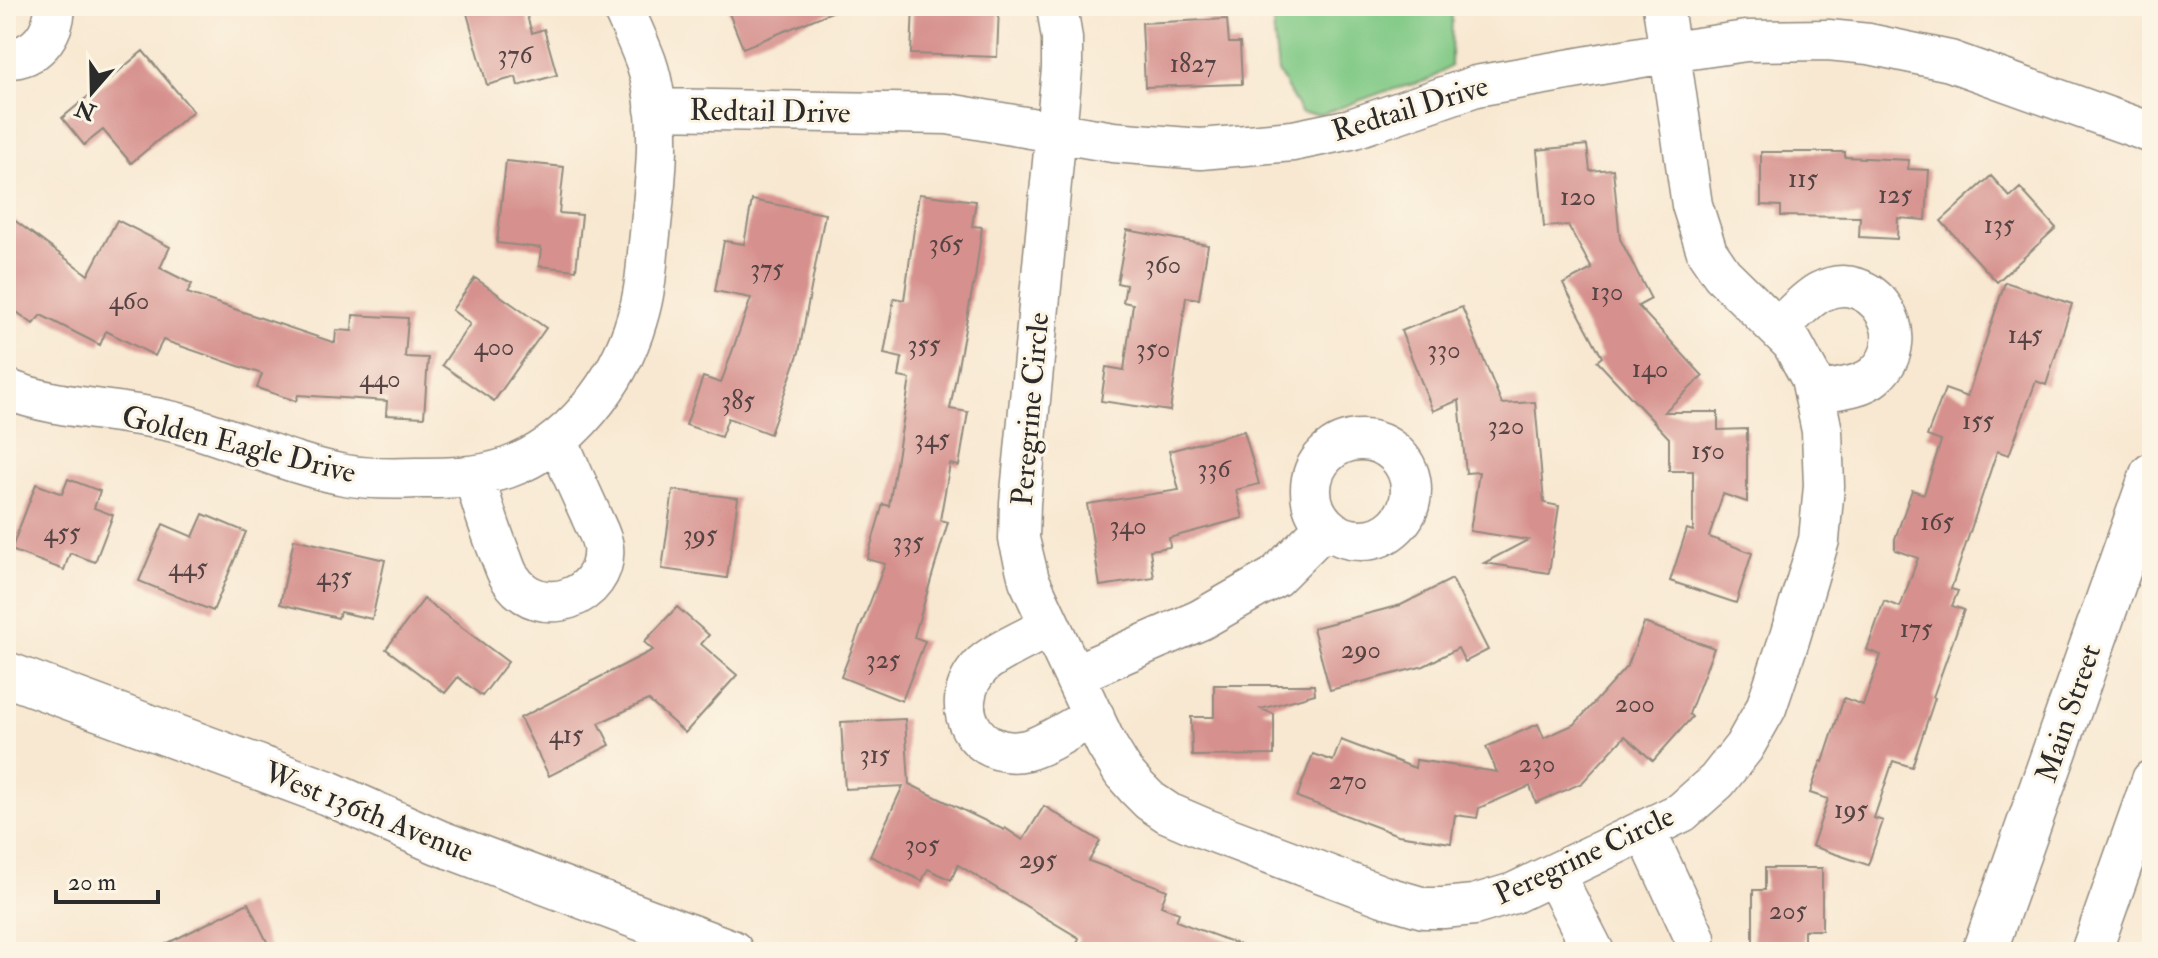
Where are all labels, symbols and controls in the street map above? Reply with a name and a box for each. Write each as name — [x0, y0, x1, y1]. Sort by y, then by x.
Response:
house number: 376 — [497, 39, 534, 71]
house number: 1827 — [1170, 48, 1216, 80]
north arrow — [52, 52, 132, 132]
street label: Redtail Drive — [1328, 67, 1493, 150]
street label: Redtail Drive — [689, 92, 851, 131]
text: N — [71, 93, 100, 127]
house number: 115 — [1788, 163, 1819, 195]
house number: 125 — [1878, 179, 1912, 211]
house number: 120 — [1560, 181, 1596, 213]
house number: 135 — [1984, 209, 2015, 241]
house number: 365 — [929, 228, 964, 260]
house number: 360 — [1145, 249, 1181, 281]
house number: 375 — [750, 253, 784, 285]
house number: 130 — [1591, 276, 1623, 308]
house number: 460 — [109, 285, 149, 317]
street label: Peregrine Circle — [1004, 311, 1057, 507]
house number: 145 — [2008, 319, 2043, 351]
house number: 355 — [908, 329, 941, 361]
house number: 400 — [474, 331, 514, 363]
house number: 350 — [1136, 333, 1170, 365]
house number: 330 — [1427, 334, 1461, 366]
house number: 140 — [1632, 353, 1668, 385]
house number: 440 — [359, 363, 401, 395]
house number: 385 — [721, 385, 755, 417]
street label: Golden Eagle Drive — [118, 398, 360, 491]
house number: 155 — [1962, 405, 1995, 437]
house number: 320 — [1488, 410, 1524, 442]
house number: 345 — [914, 423, 950, 455]
house number: 150 — [1691, 435, 1725, 467]
house number: 336 — [1197, 453, 1232, 485]
house number: 165 — [1920, 506, 1954, 538]
house number: 340 — [1109, 510, 1147, 542]
house number: 455 — [44, 517, 81, 549]
house number: 395 — [683, 519, 718, 551]
house number: 335 — [892, 526, 924, 558]
house number: 445 — [168, 552, 208, 584]
house number: 435 — [316, 561, 352, 593]
house number: 175 — [1900, 613, 1933, 645]
house number: 290 — [1341, 634, 1381, 666]
street label: Main Street — [2028, 639, 2109, 787]
house number: 325 — [866, 644, 901, 676]
house number: 200 — [1615, 688, 1655, 720]
house number: 415 — [549, 719, 584, 751]
house number: 315 — [860, 739, 891, 771]
house number: 230 — [1519, 748, 1555, 780]
street label: West 136th Avenue — [258, 753, 479, 871]
house number: 270 — [1329, 765, 1367, 797]
house number: 195 — [1834, 794, 1869, 826]
street label: Peregrine Circle — [1488, 798, 1680, 913]
house number: 305 — [905, 829, 940, 861]
house number: 295 — [1019, 844, 1058, 876]
scale bar — [56, 854, 158, 904]
text: 20 m — [68, 867, 117, 898]
house number: 205 — [1769, 895, 1808, 927]

